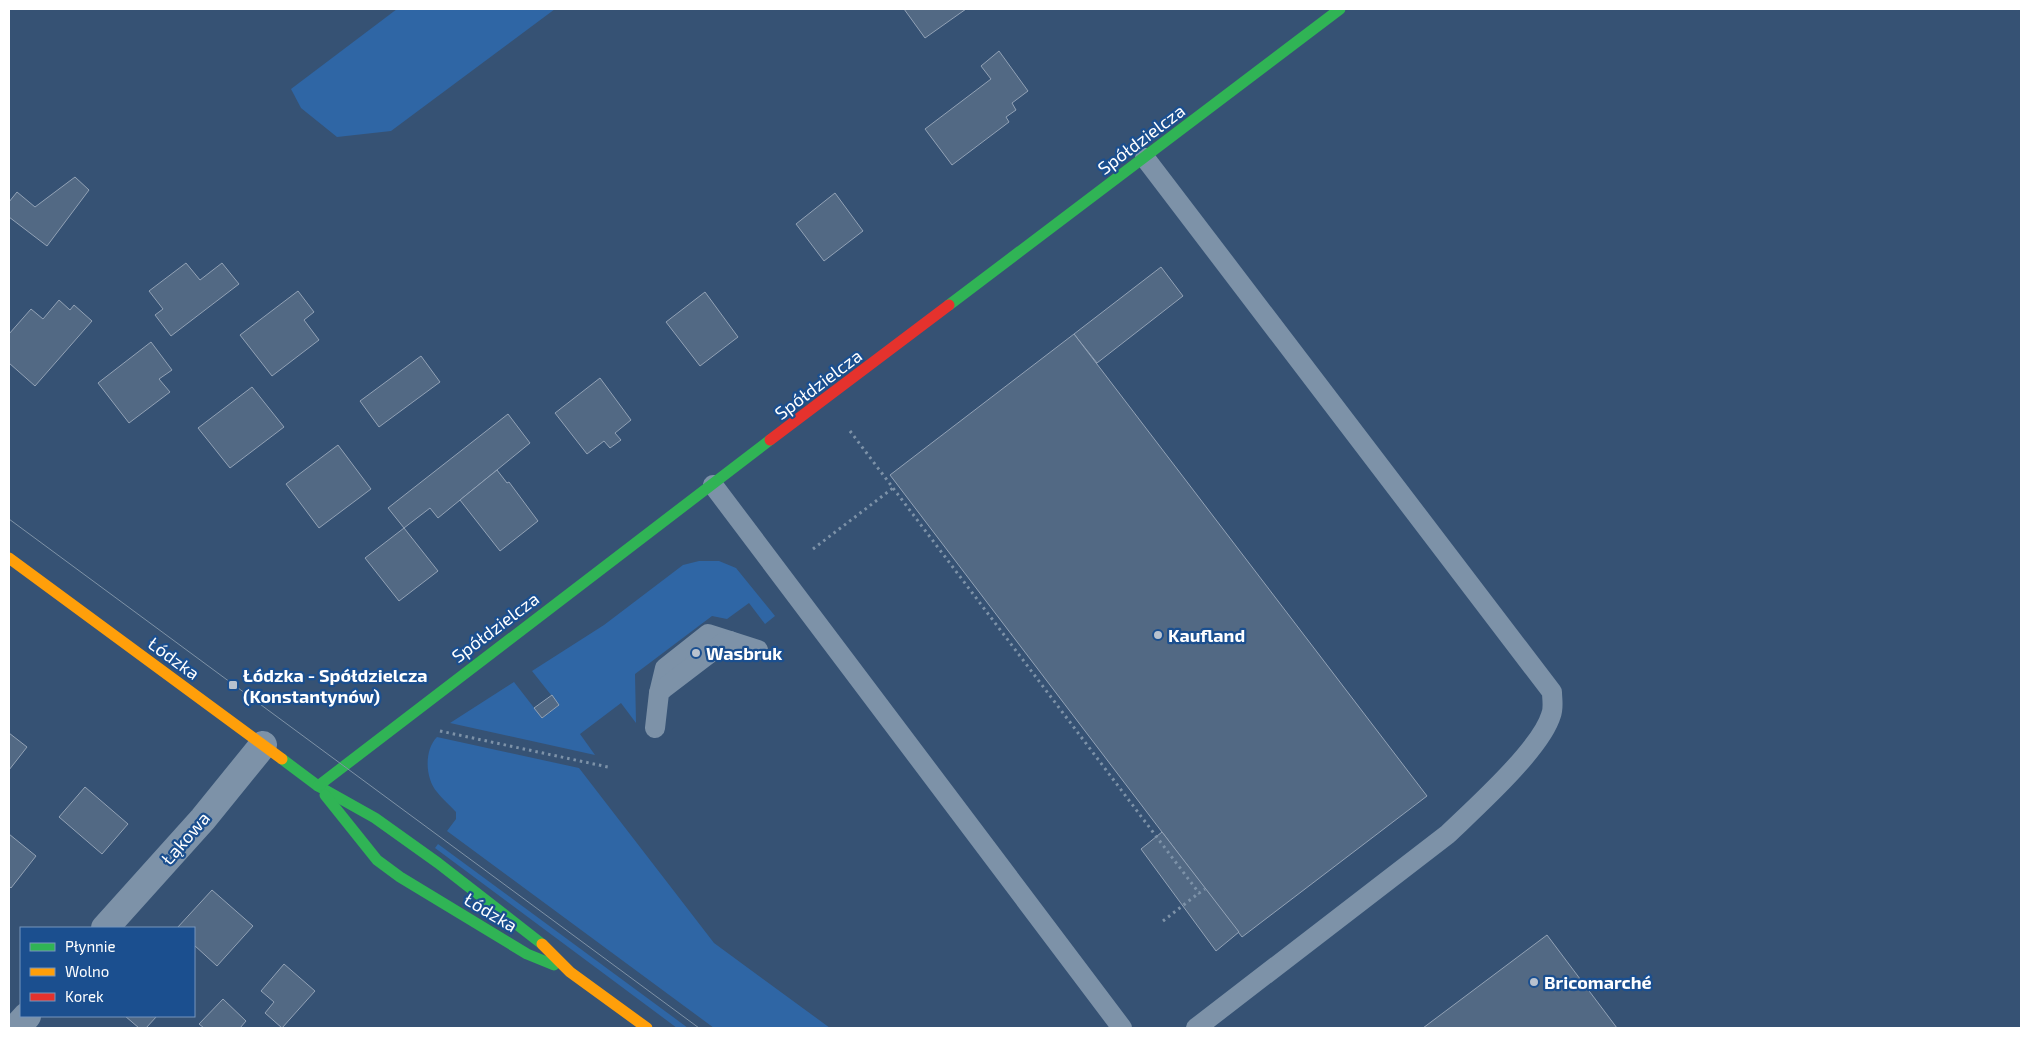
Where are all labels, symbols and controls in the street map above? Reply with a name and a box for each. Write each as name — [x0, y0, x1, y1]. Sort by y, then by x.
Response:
street label: Spółdzielcza — [1093, 99, 1189, 179]
street label: Spółdzielcza — [770, 344, 866, 424]
street label: Spółdzielcza — [447, 587, 543, 667]
place label: Kaufland — [1168, 624, 1245, 646]
marker: Kaufland — [1152, 629, 1164, 641]
street label: Łódzka — [144, 632, 204, 684]
place label: Wasbruk — [706, 642, 782, 664]
marker: Wasbruk — [690, 647, 702, 659]
place label: Łódzka - Spółdzielcza (Konstantynów) — [243, 664, 428, 707]
marker: Łódzka - Spółdzielcza (Konstantynów) — [227, 679, 239, 691]
street label: Łąkowa — [156, 807, 214, 869]
street label: Łódzka — [460, 888, 522, 936]
legend — [20, 927, 195, 1017]
text: Płynnie — [65, 937, 116, 955]
text: Wolno — [65, 962, 109, 980]
place label: Bricomarché — [1544, 971, 1652, 993]
marker: Bricomarché — [1528, 976, 1540, 988]
text: Korek — [65, 987, 104, 1005]

